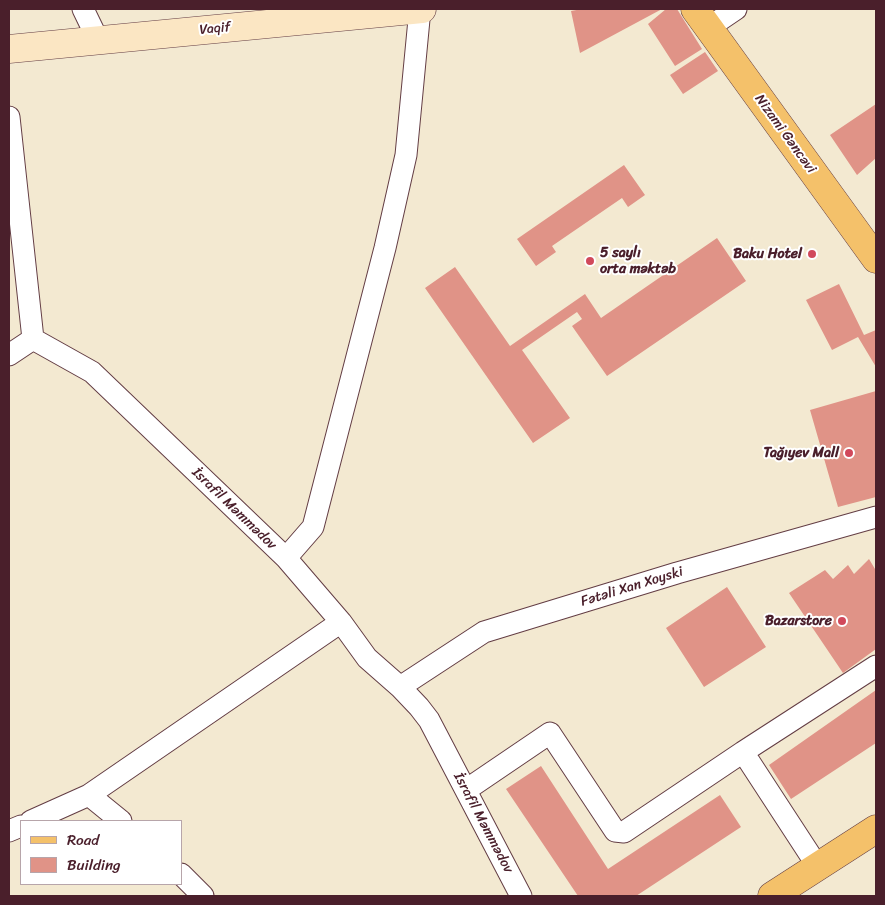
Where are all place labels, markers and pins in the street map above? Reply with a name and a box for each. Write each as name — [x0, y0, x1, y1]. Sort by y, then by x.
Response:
place label: 5 saylı orta məktəb — [600, 245, 676, 278]
place label: Baku Hotel — [733, 246, 802, 262]
marker: Baku Hotel — [806, 248, 818, 260]
marker: 5 saylı orta məktəb — [584, 255, 596, 267]
place label: Tağıyev Mall — [763, 445, 839, 461]
marker: Tağıyev Mall — [843, 447, 855, 459]
place label: Bazarstore — [765, 613, 832, 629]
marker: Bazarstore — [836, 615, 848, 627]

